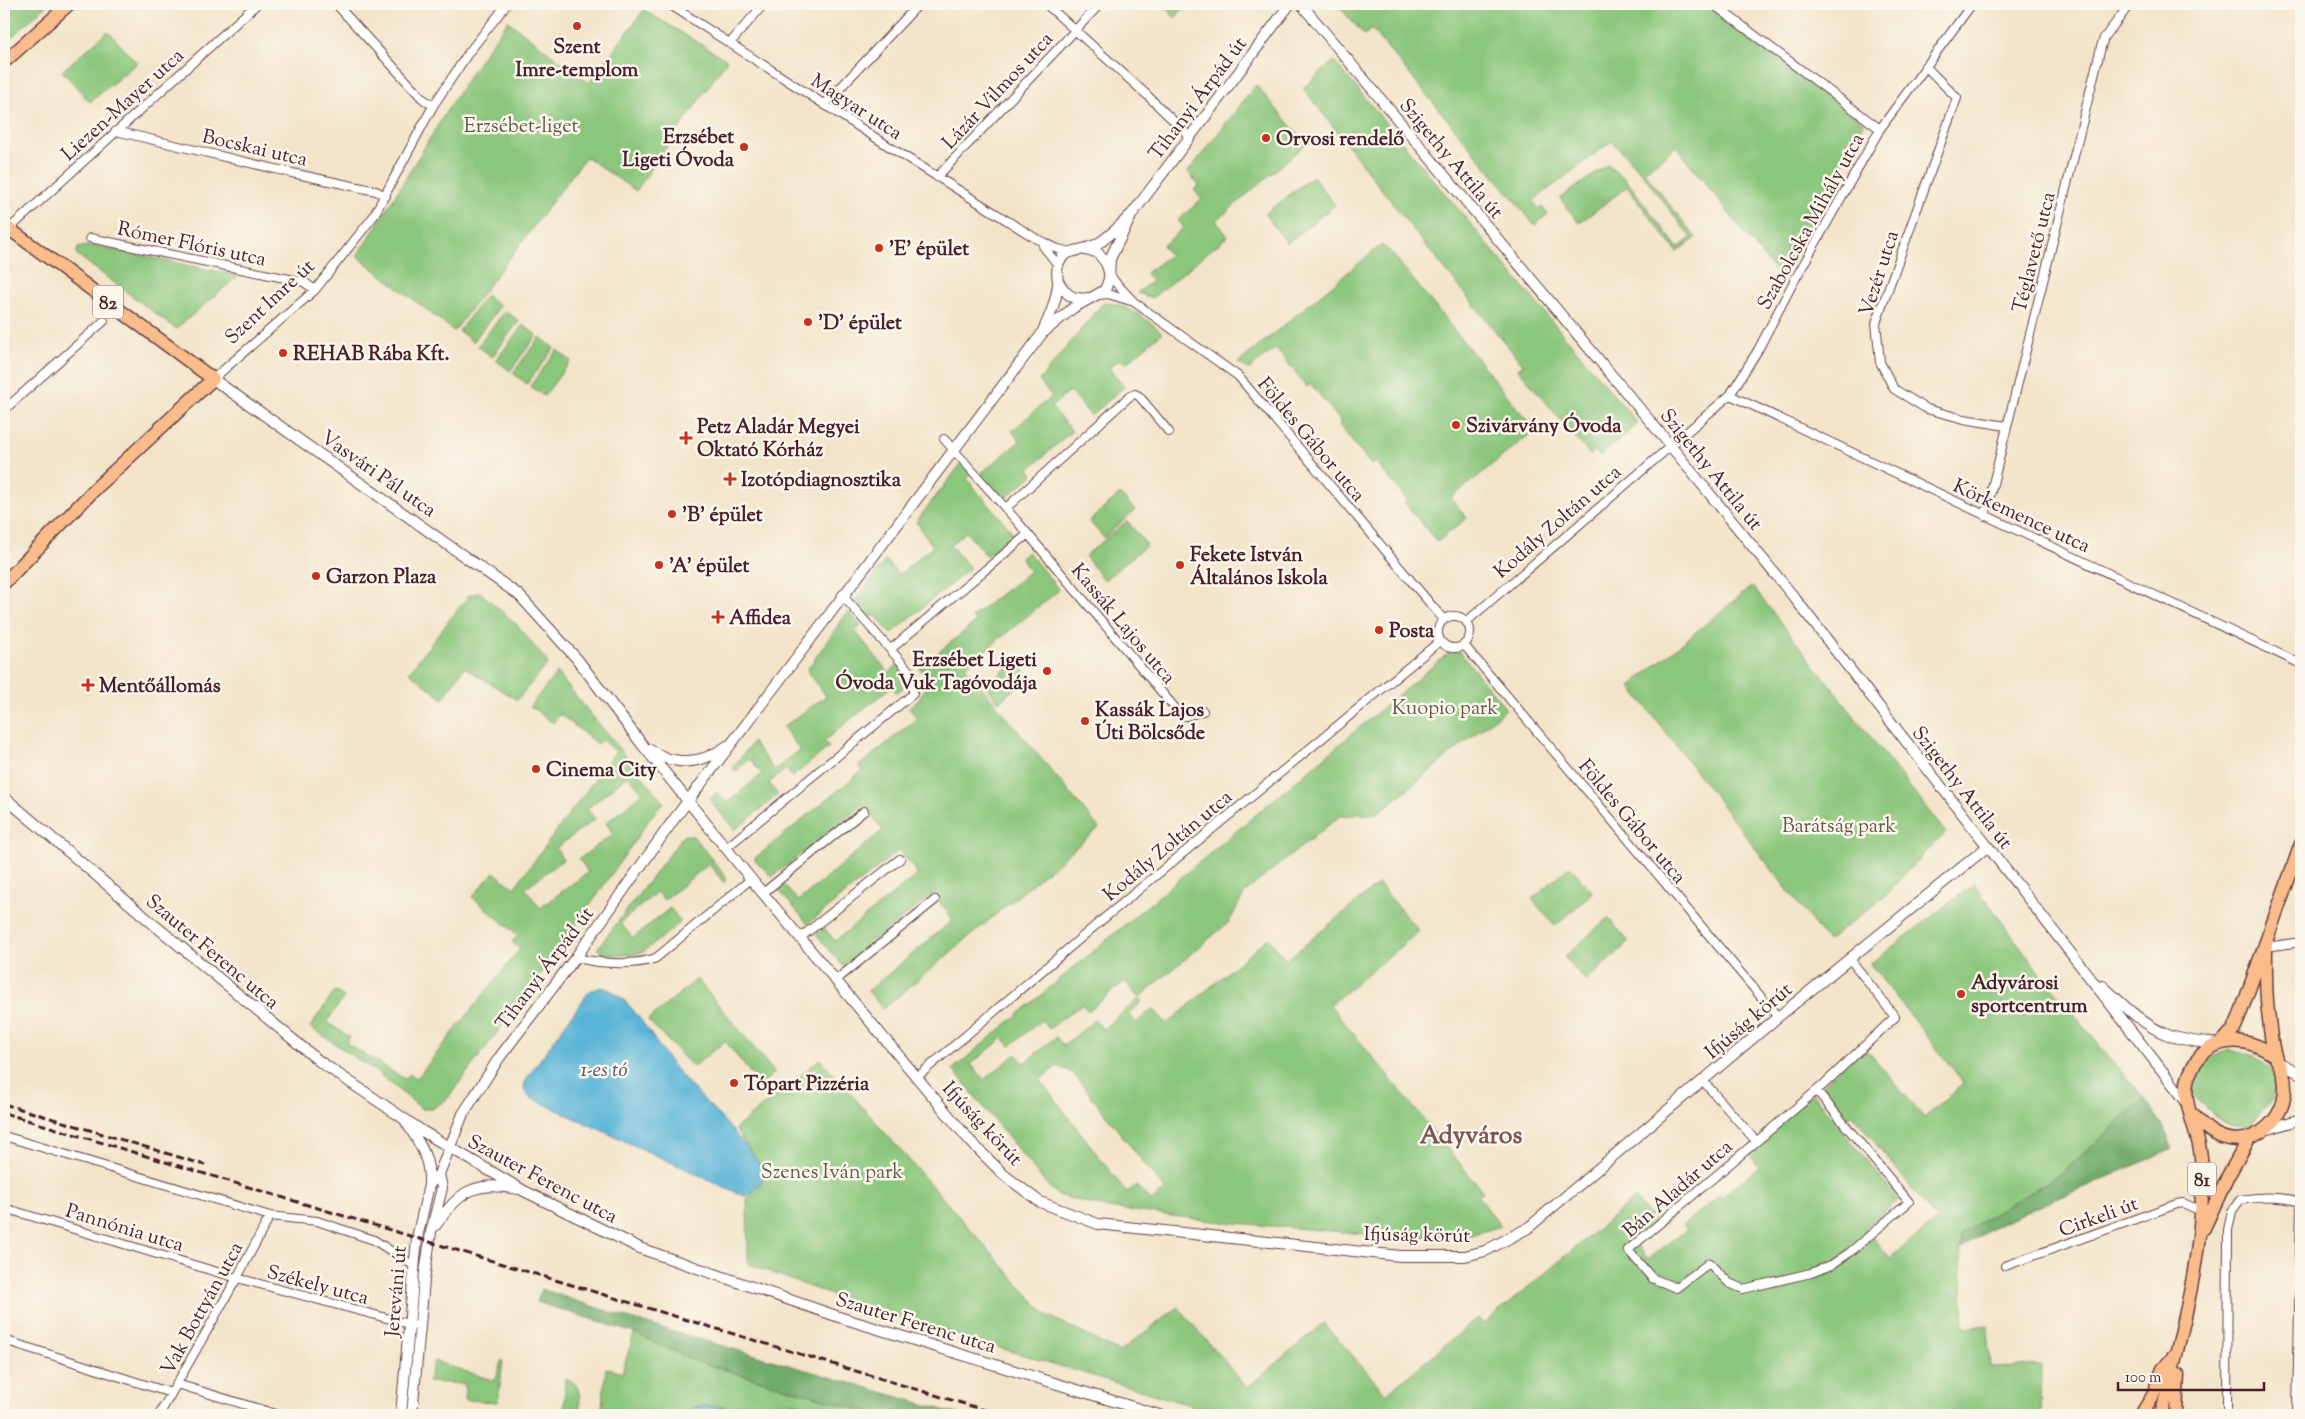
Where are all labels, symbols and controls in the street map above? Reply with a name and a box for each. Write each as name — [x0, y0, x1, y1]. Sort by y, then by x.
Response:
marker: Szent Imre-templom — [571, 20, 583, 32]
street label: Lázár Vilmos utca — [936, 26, 1061, 157]
street label: Tihanyi Árpád út — [1142, 31, 1255, 167]
place label: Szent Imre-templom — [516, 34, 639, 86]
street label: Liezen-Mayer utca — [56, 43, 192, 169]
street label: Magyar utca — [804, 68, 907, 149]
street label: Szigethy Attila út — [1391, 93, 1509, 226]
park label: Erzsébet-liget — [464, 113, 579, 142]
street label: Bocskai utca — [199, 123, 310, 176]
place label: Erzsébet Ligeti Óvoda — [622, 124, 735, 176]
place label: Orvosi rendelő — [1276, 126, 1404, 155]
street label: Szabolcska Mihály utca — [1751, 129, 1873, 316]
marker: Orvosi rendelő — [1260, 132, 1272, 144]
marker: Erzsébet Ligeti Óvoda — [738, 141, 750, 153]
street label: Téglavető utca — [2006, 189, 2064, 316]
street label: Rómer Flóris utca — [114, 216, 269, 275]
street label: Vezér utca — [1853, 227, 1908, 320]
place label: 'E' épület — [889, 236, 969, 265]
marker: 'E' épület — [873, 242, 885, 254]
street label: Szent Imre út — [219, 253, 322, 352]
road number: 82 — [93, 286, 123, 318]
place label: 'D' épület — [818, 310, 902, 339]
marker: 'D' épület — [802, 316, 814, 328]
place label: REHAB Rába Kft. — [293, 341, 449, 370]
marker: REHAB Rába Kft. — [277, 347, 289, 359]
street label: Földes Gábor utca — [1249, 372, 1371, 509]
street label: Szigethy Attila út — [1652, 403, 1768, 538]
place label: Szivárvány Óvoda — [1466, 412, 1622, 442]
place label: Petz Aladár Megyei Oktató Kórház — [697, 414, 860, 466]
marker: Szivárvány Óvoda — [1450, 419, 1462, 431]
street label: Vasvári Pál utca — [314, 424, 441, 526]
marker: Petz Aladár Megyei Oktató Kórház — [679, 431, 693, 445]
street label: Kodály Zoltán utca — [1488, 459, 1629, 587]
place label: Izotópdiagnosztika — [741, 467, 902, 496]
marker: Izotópdiagnosztika — [723, 472, 737, 486]
street label: Körkemence utca — [1948, 473, 2094, 562]
place label: 'B' épület — [682, 502, 763, 531]
marker: 'B' épület — [666, 508, 678, 520]
place label: Fekete István Általános Iskola — [1190, 542, 1329, 594]
place label: 'A' épület — [669, 553, 750, 582]
street label: Kassák Lajos utca — [1063, 558, 1181, 691]
marker: 'A' épület — [653, 559, 665, 571]
marker: Fekete István Általános Iskola — [1174, 559, 1186, 571]
place label: Garzon Plaza — [326, 564, 437, 593]
marker: Garzon Plaza — [310, 570, 322, 582]
place label: Affidea — [729, 605, 792, 634]
marker: Affidea — [711, 610, 725, 624]
place label: Posta — [1389, 618, 1435, 647]
marker: Posta — [1373, 624, 1385, 636]
place label: Erzsébet Ligeti Óvoda Vuk Tagóvodája — [836, 647, 1038, 699]
marker: Erzsébet Ligeti Óvoda Vuk Tagóvodája — [1041, 665, 1053, 677]
place label: Mentőállomás — [99, 673, 221, 702]
marker: Mentőállomás — [81, 678, 95, 692]
park label: Kuopio park — [1392, 695, 1498, 724]
place label: Kassák Lajos Úti Bölcsőde — [1095, 697, 1205, 749]
marker: Kassák Lajos Úti Bölcsőde — [1079, 715, 1091, 727]
street label: Szigethy Attila út — [1904, 721, 2019, 856]
street label: Földes Gábor utca — [1570, 754, 1692, 891]
place label: Cinema City — [546, 757, 657, 786]
marker: Cinema City — [530, 763, 542, 775]
street label: Kodály Zoltán utca — [1098, 784, 1240, 910]
park label: Barátság park — [1782, 813, 1896, 842]
street label: Szauter Ferenc utca — [138, 888, 284, 1017]
street label: Tihanyi Árpád út — [489, 901, 602, 1037]
place label: Adyvárosi sportcentrum — [1971, 970, 2088, 1022]
street label: Ifjúság körút — [1699, 976, 1800, 1067]
marker: Adyvárosi sportcentrum — [1955, 988, 1967, 1000]
water label: 1-es tó — [580, 1056, 628, 1086]
place label: Tópart Pizzéria — [744, 1071, 870, 1100]
street label: Ifjúság körút — [934, 1076, 1028, 1174]
marker: Tópart Pizzéria — [728, 1077, 740, 1089]
district label: Adyváros — [1420, 1119, 1522, 1155]
street label: Szauter Ferenc utca — [462, 1128, 622, 1232]
street label: Bán Aladár utca — [1617, 1134, 1740, 1246]
park label: Szenes Iván park — [761, 1159, 903, 1188]
road number: 81 — [2188, 1162, 2216, 1196]
street label: Cirkeli út — [2055, 1191, 2143, 1246]
street label: Pannónia utca — [62, 1198, 187, 1261]
street label: Ifjúság körút — [1363, 1221, 1471, 1252]
street label: Vak Bottyán utca — [155, 1237, 252, 1381]
street label: Jereváni út — [379, 1244, 416, 1339]
street label: Székely utca — [263, 1259, 372, 1314]
street label: Szauter Ferenc utca — [831, 1286, 999, 1363]
scale bar — [2118, 1359, 2264, 1391]
text: 100 m — [2125, 1368, 2162, 1389]

